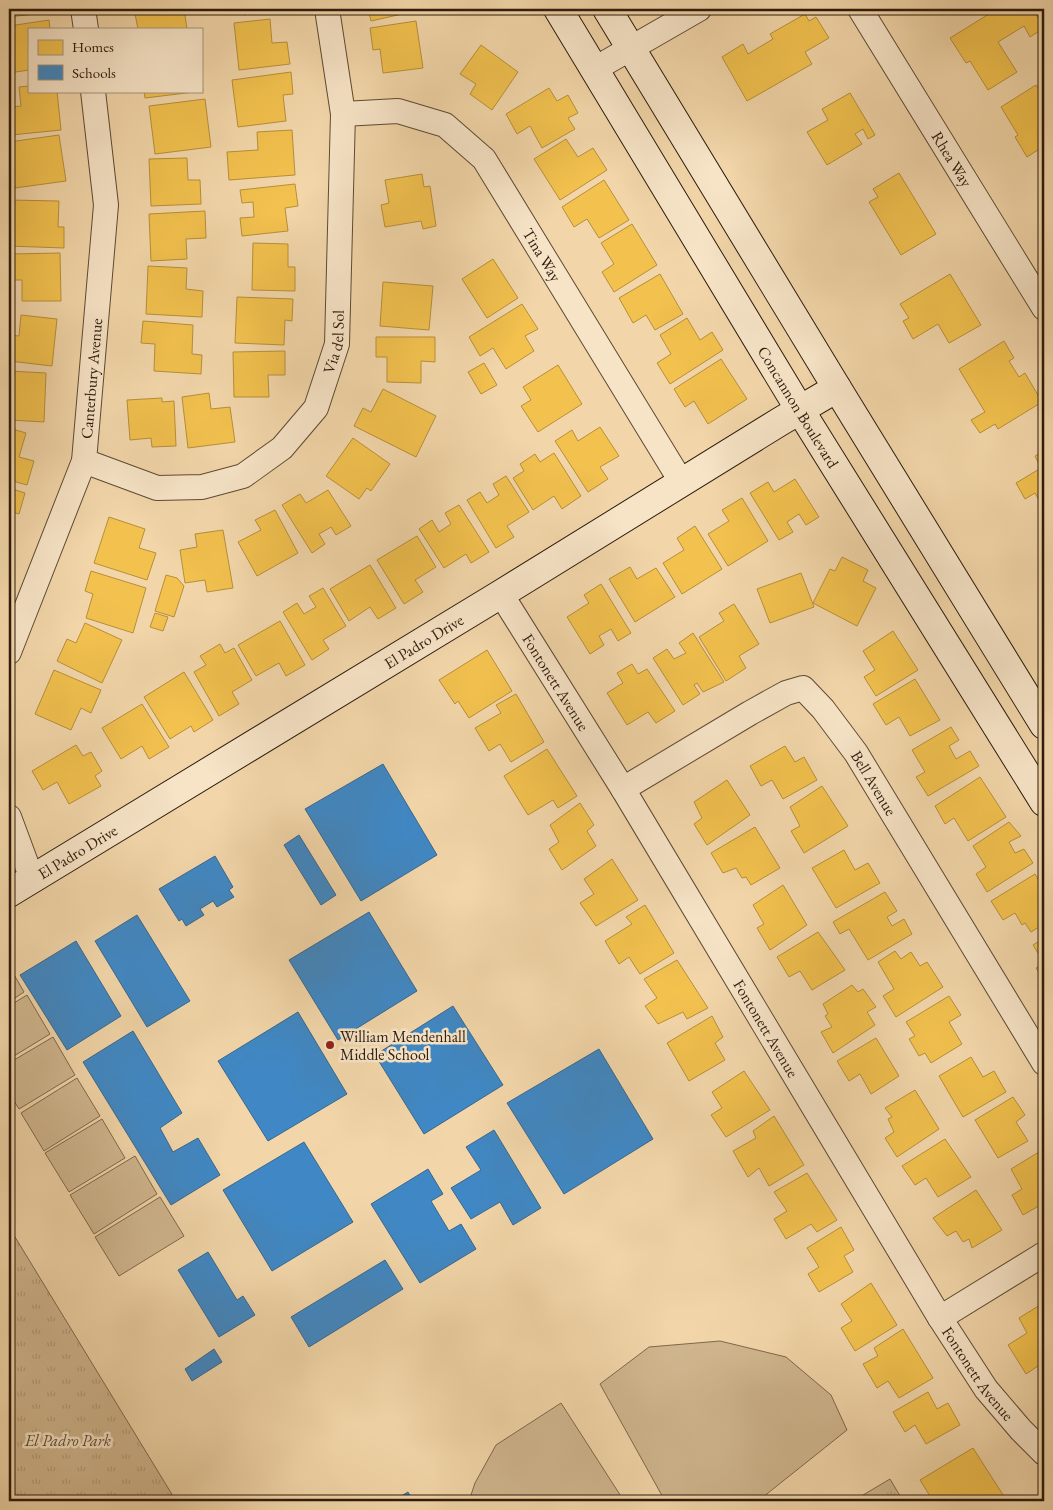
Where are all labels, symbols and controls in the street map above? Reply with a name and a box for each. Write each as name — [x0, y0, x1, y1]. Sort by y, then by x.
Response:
legend — [28, 28, 202, 92]
text: Homes — [72, 37, 114, 56]
text: Schools — [72, 63, 116, 82]
street label: Rhea Way — [927, 127, 977, 192]
street label: Tina Way — [518, 224, 567, 286]
street label: Via del Sol — [318, 310, 349, 376]
street label: Canterbury Avenue — [76, 317, 107, 440]
street label: Concannon Boulevard — [753, 342, 844, 473]
street label: El Padro Drive — [380, 609, 467, 674]
street label: Fontonett Avenue — [517, 630, 594, 735]
street label: Bell Avenue — [846, 747, 902, 820]
street label: El Padro Drive — [34, 820, 121, 884]
street label: Fontonett Avenue — [728, 976, 803, 1082]
place label: William Mendenhall Middle School — [340, 1026, 466, 1065]
marker: William Mendenhall Middle School — [324, 1039, 336, 1051]
street label: Fontonett Avenue — [937, 1322, 1018, 1425]
park label: El Padro Park — [24, 1430, 112, 1451]

